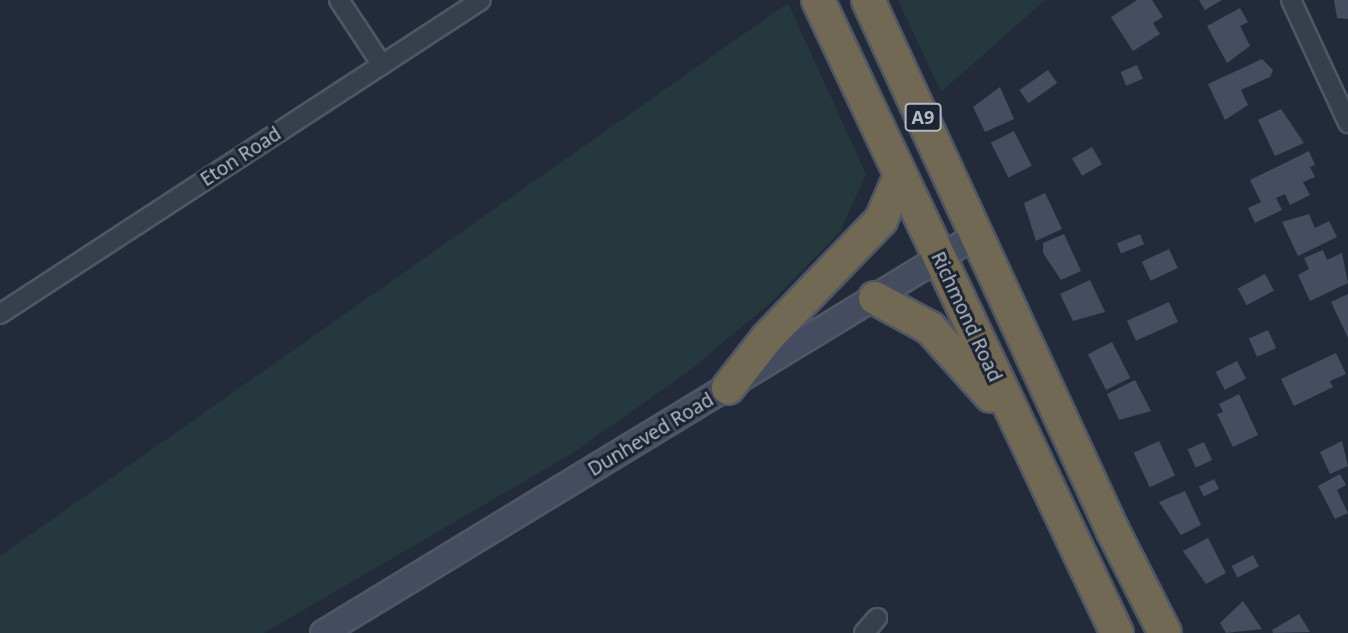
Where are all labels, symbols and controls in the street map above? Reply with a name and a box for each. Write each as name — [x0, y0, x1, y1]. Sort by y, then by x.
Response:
road number: A9 — [904, 103, 942, 132]
street label: Eton Road — [197, 123, 285, 191]
street label: Richmond Road — [926, 248, 1006, 386]
street label: Dunheved Road — [584, 389, 718, 481]

